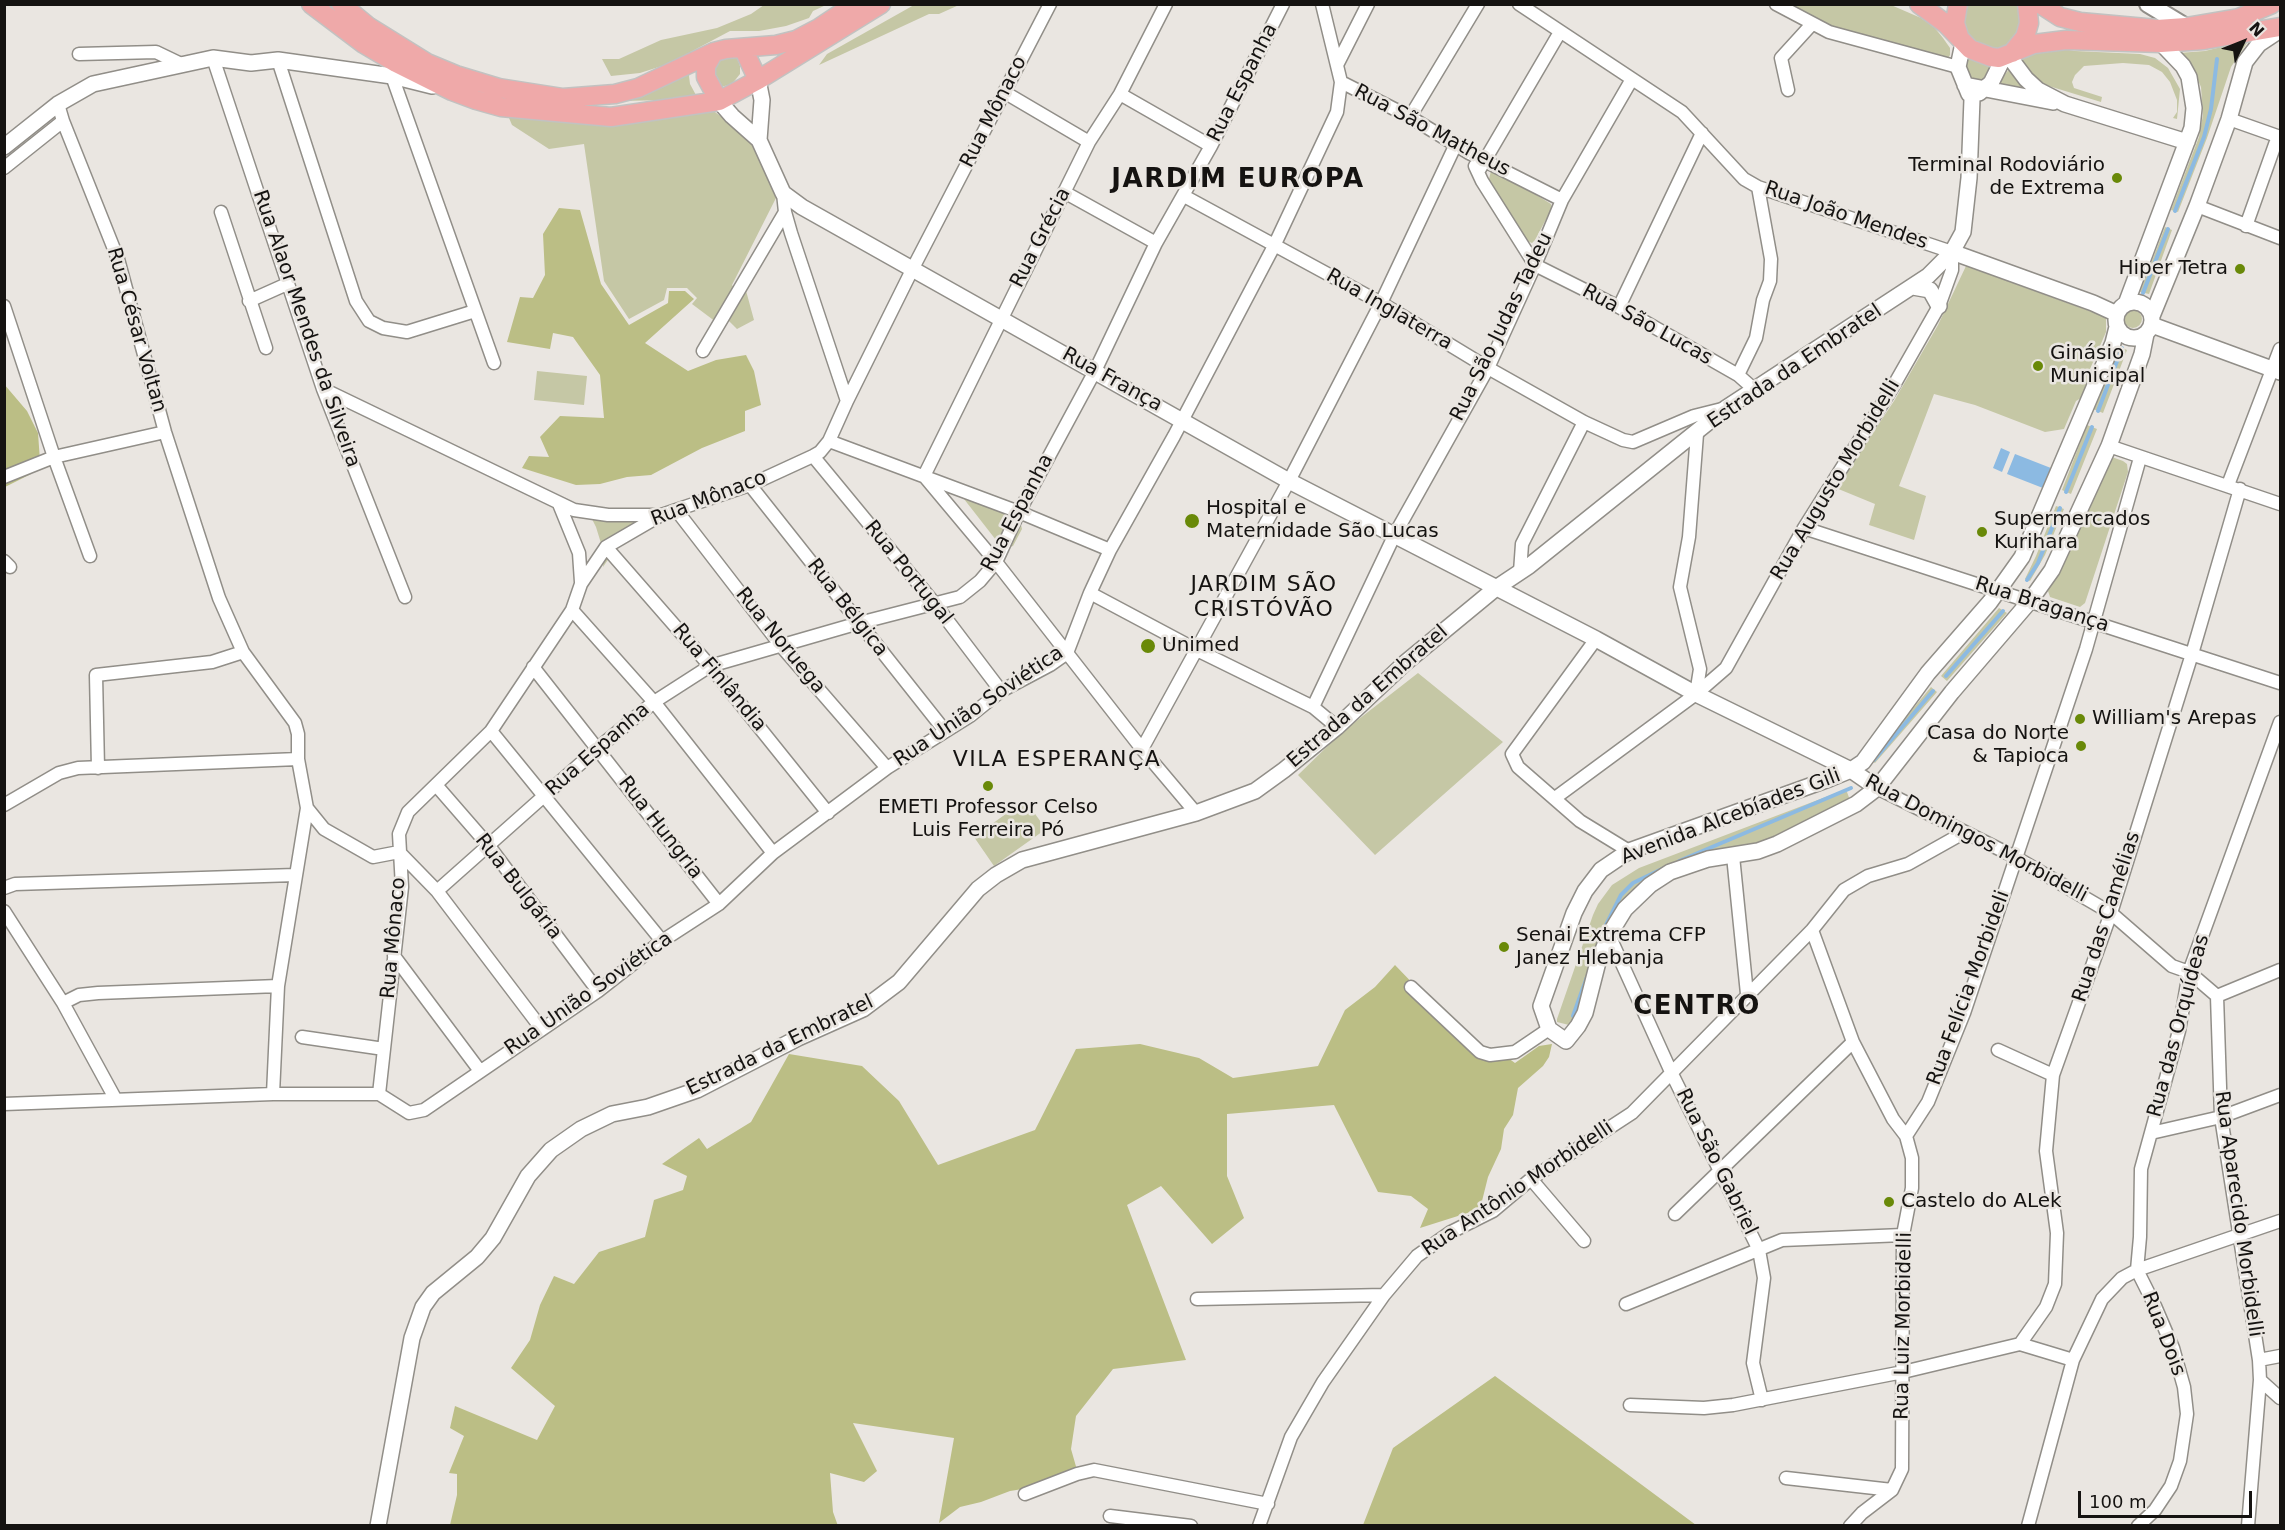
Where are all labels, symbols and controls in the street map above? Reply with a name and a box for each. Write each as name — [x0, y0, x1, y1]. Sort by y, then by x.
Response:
north arrow — [2213, 12, 2273, 72]
text: N — [2245, 18, 2268, 41]
street label: Rua Espanha — [1203, 20, 1283, 146]
street label: Rua Mônaco — [956, 52, 1032, 172]
street label: Rua São Matheus — [1350, 80, 1514, 182]
place label: Terminal Rodoviário de Extrema — [1908, 154, 2105, 201]
district label: JARDIM EUROPA — [1111, 164, 1365, 196]
marker: Terminal Rodoviário de Extrema — [2110, 171, 2124, 185]
street label: Rua João Mendes — [1761, 177, 1931, 255]
street label: Rua Grécia — [1006, 184, 1076, 292]
street label: Rua Alaor Mendes da Silveira — [247, 187, 365, 471]
street label: Rua São Judas Tadeu — [1446, 229, 1558, 425]
street label: Rua César Voltan — [101, 245, 171, 415]
place label: Hiper Tetra — [2118, 257, 2228, 281]
marker: Hiper Tetra — [2233, 262, 2247, 276]
street label: Rua Inglaterra — [1322, 264, 1456, 356]
street label: Rua São Lucas — [1578, 279, 1716, 371]
street label: Estrada da Embratel — [1703, 300, 1887, 434]
place label: Ginásio Municipal — [2050, 342, 2145, 389]
street label: Rua França — [1058, 343, 1166, 417]
marker: Ginásio Municipal — [2031, 359, 2045, 373]
street label: Rua Augusto Morbidelli — [1766, 375, 1906, 585]
street label: Rua Espanha — [977, 450, 1059, 576]
street label: Rua Mônaco — [648, 466, 770, 532]
place label: Hospital e Maternidade São Lucas — [1206, 497, 1439, 544]
place label: Supermercados Kurihara — [1994, 508, 2150, 555]
marker: Hospital e Maternidade São Lucas — [1183, 512, 1201, 530]
street label: Rua Portugal — [859, 516, 957, 630]
marker: Supermercados Kurihara — [1975, 525, 1989, 539]
street label: Rua Bélgica — [801, 554, 893, 662]
district label: JARDIM SÃO CRISTÓVÃO — [1190, 572, 1338, 624]
street label: Rua Bragança — [1972, 572, 2112, 638]
street label: Rua Noruega — [730, 583, 830, 699]
street label: Rua Finlândia — [667, 619, 771, 737]
street label: Estrada da Embratel — [1283, 621, 1453, 773]
place label: Unimed — [1162, 634, 1239, 658]
marker: Unimed — [1139, 637, 1157, 655]
street label: Rua União Soviética — [890, 641, 1068, 773]
street label: Rua Espanha — [541, 698, 655, 802]
place label: William's Arepas — [2092, 707, 2257, 731]
marker: William's Arepas — [2073, 712, 2087, 726]
place label: Casa do Norte & Tapioca — [1927, 722, 2069, 769]
marker: Casa do Norte & Tapioca — [2074, 739, 2088, 753]
district label: VILA ESPERANÇA — [953, 747, 1161, 773]
street label: Avenida Alcebíades Gili — [1618, 764, 1844, 870]
street label: Rua Domingos Morbidelli — [1860, 770, 2092, 908]
street label: Rua Hungria — [613, 772, 707, 884]
marker: EMETI Professor Celso Luis Ferreira Pó — [981, 779, 995, 793]
place label: EMETI Professor Celso Luis Ferreira Pó — [878, 796, 1098, 843]
street label: Rua Bulgária — [469, 829, 567, 945]
street label: Rua das Camélias — [2068, 829, 2146, 1005]
street label: Rua Mônaco — [377, 876, 411, 1000]
street label: Rua Felícia Morbideli — [1923, 887, 2015, 1089]
place label: Senai Extrema CFP Janez Hlebanja — [1516, 924, 1706, 971]
street label: Rua União Soviética — [500, 927, 678, 1061]
street label: Rua das Orquídeas — [2143, 932, 2215, 1120]
marker: Senai Extrema CFP Janez Hlebanja — [1497, 940, 1511, 954]
street label: Estrada da Embratel — [683, 990, 877, 1102]
district label: CENTRO — [1633, 991, 1761, 1023]
street label: Rua São Gabriel — [1670, 1085, 1762, 1239]
street label: Rua Aparecido Morbidelli — [2209, 1089, 2267, 1339]
street label: Rua Antônio Morbidelli — [1418, 1116, 1618, 1262]
place label: Castelo do ALek — [1901, 1190, 2062, 1214]
marker: Castelo do ALek — [1882, 1195, 1896, 1209]
street label: Rua Luiz Morbidelli — [1890, 1232, 1918, 1420]
street label: Rua Dois — [2136, 1289, 2190, 1379]
scale bar — [2081, 1479, 2255, 1517]
text: 100 m — [2089, 1491, 2147, 1512]

